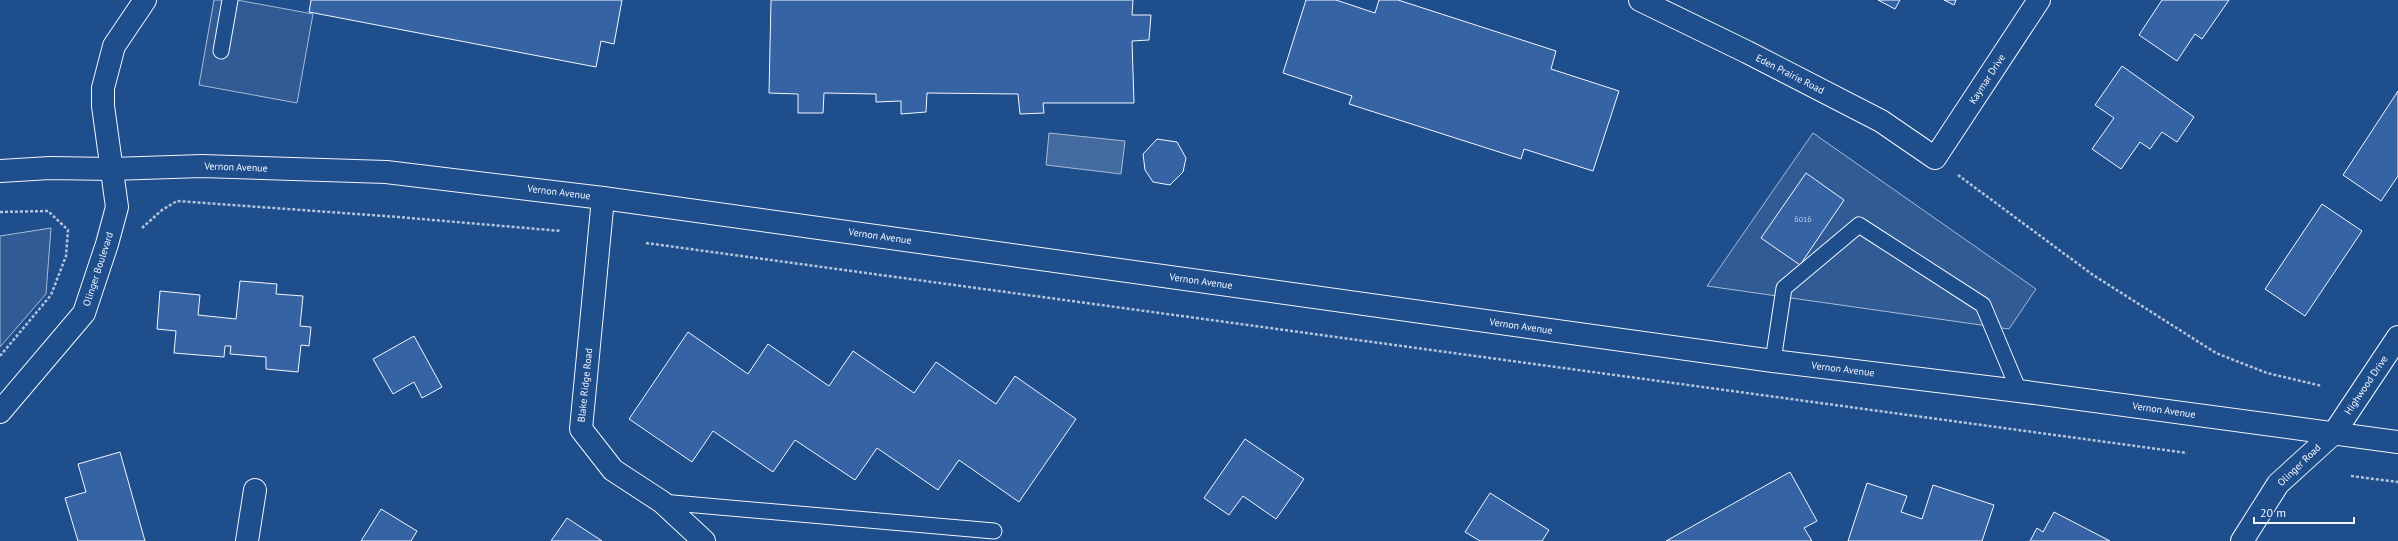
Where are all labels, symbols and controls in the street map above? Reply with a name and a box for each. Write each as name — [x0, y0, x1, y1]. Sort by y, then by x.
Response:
street label: Eden Prairie Road — [1754, 51, 1826, 97]
street label: Kaymar Drive — [1966, 52, 2008, 106]
street label: Vernon Avenue — [203, 159, 268, 175]
street label: Vernon Avenue — [526, 182, 591, 202]
house number: 6016 — [1794, 214, 1812, 224]
street label: Vernon Avenue — [847, 225, 912, 247]
street label: Olinger Boulevard — [80, 230, 116, 308]
street label: Vernon Avenue — [1168, 270, 1233, 292]
street label: Vernon Avenue — [1488, 315, 1553, 337]
street label: Blake Ridge Road — [575, 347, 595, 423]
street label: Highwood Drive — [2341, 353, 2391, 417]
street label: Vernon Avenue — [1810, 359, 1875, 379]
street label: Vernon Avenue — [2131, 399, 2196, 421]
street label: Olinger Road — [2274, 441, 2324, 489]
scale bar — [2254, 499, 2354, 525]
text: 20 m — [2260, 505, 2286, 520]

